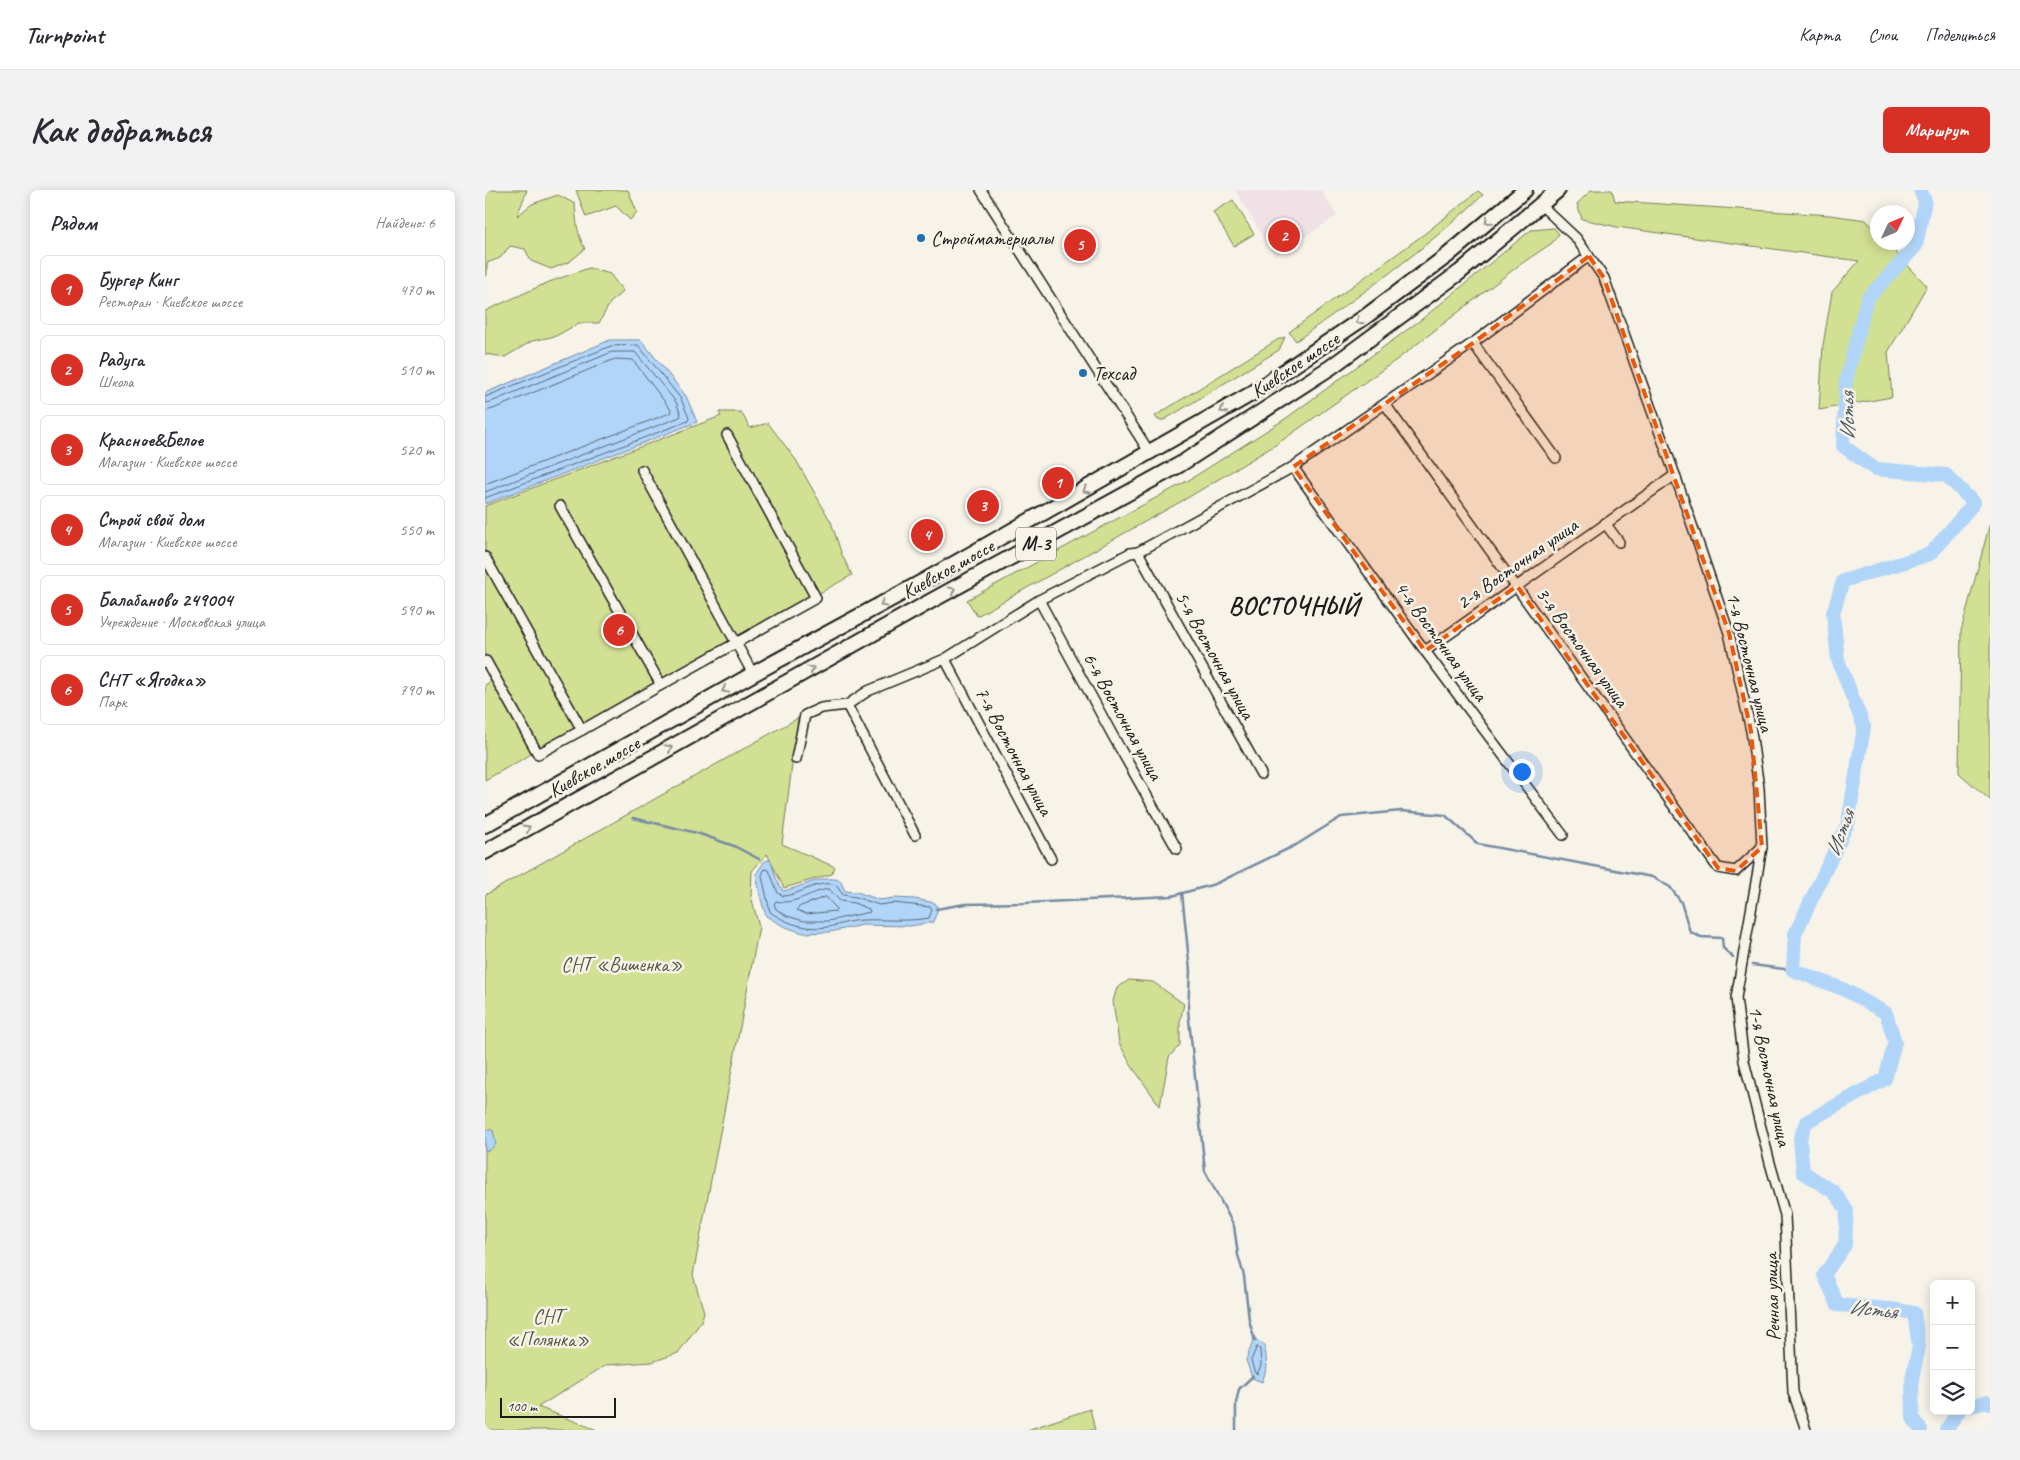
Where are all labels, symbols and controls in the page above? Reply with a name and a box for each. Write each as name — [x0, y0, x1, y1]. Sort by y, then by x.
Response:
text: Turnpoint — [25, 20, 104, 50]
text: Карта — [1799, 24, 1840, 46]
text: Слои — [1868, 24, 1897, 46]
text: Поделиться — [1925, 24, 1995, 46]
button: Маршрут — [1883, 107, 1990, 153]
text: Как добраться — [30, 108, 211, 153]
north arrow — [1870, 205, 1915, 250]
text: Рядом — [50, 210, 97, 236]
text: Найдено: 6 — [375, 213, 435, 233]
one-way arrow — [1484, 216, 1493, 225]
pin: 2 — [1268, 217, 1300, 255]
place label: Стройматериалы — [931, 226, 1055, 251]
pin: 5 — [1064, 226, 1096, 264]
marker: Стройматериалы — [915, 232, 927, 244]
text: Бургер Кинг — [98, 268, 178, 292]
text: 1 — [63, 280, 71, 300]
text: 470 m — [400, 280, 434, 300]
text: Ресторан · Киевское шоссе — [98, 292, 242, 312]
one-way arrow — [1356, 315, 1365, 323]
street label: Киевское шоссе — [1246, 325, 1345, 404]
text: Радуга — [98, 348, 144, 372]
text: 2 — [63, 360, 71, 380]
text: 510 m — [400, 360, 434, 380]
place label: Техсад — [1093, 361, 1137, 386]
marker: Техсад — [1077, 367, 1089, 379]
text: Школа — [98, 372, 133, 392]
water label: Истья — [1834, 390, 1860, 440]
one-way arrow — [1220, 403, 1229, 413]
text: Красное&Белое — [98, 428, 203, 452]
text: 3 — [63, 440, 71, 460]
text: 520 m — [400, 440, 434, 460]
text: Магазин · Киевское шоссе — [98, 452, 236, 472]
pin: 1 — [1042, 464, 1074, 502]
one-way arrow — [1082, 483, 1091, 493]
pin: 3 — [967, 487, 999, 525]
text: Строй свой дом — [98, 508, 203, 532]
street label: 2-я Восточная улица — [1451, 512, 1584, 615]
pin: 4 — [911, 516, 943, 554]
text: 4 — [63, 520, 71, 540]
text: 550 m — [400, 520, 434, 540]
road number: М-3 — [1016, 528, 1056, 560]
text: Магазин · Киевское шоссе — [98, 532, 236, 552]
street label: Киевское шоссе — [898, 533, 1000, 604]
street label: 4-я Восточная улица — [1389, 576, 1494, 708]
street label: 3-я Восточная улица — [1530, 582, 1635, 714]
one-way arrow — [947, 586, 956, 596]
street label: 5-я Восточная улица — [1170, 587, 1261, 725]
text: Балабаново 249004 — [98, 588, 233, 612]
district label: ВОСТОЧНЫЙ — [1228, 590, 1363, 622]
street label: 1-я Восточная улица — [1721, 590, 1780, 736]
one-way arrow — [879, 597, 888, 607]
text: 5 — [64, 600, 70, 620]
text: 590 m — [400, 600, 434, 620]
pin: 6 — [603, 611, 635, 649]
text: Учреждение · Московская улица — [98, 612, 265, 632]
street label: 6-я Восточная улица — [1078, 648, 1169, 786]
one-way arrow — [805, 665, 814, 675]
text: СНТ «Ягодка» — [98, 668, 206, 692]
text: 6 — [63, 680, 71, 700]
text: 790 m — [400, 680, 434, 700]
street label: 7-я Восточная улица — [970, 682, 1059, 821]
one-way arrow — [722, 684, 731, 694]
text: Парк — [98, 692, 127, 712]
street label: Киевское шоссе — [544, 730, 645, 803]
one-way arrow — [663, 744, 672, 754]
your location — [1509, 759, 1535, 785]
water label: Истья — [1820, 804, 1861, 860]
one-way arrow — [522, 824, 531, 834]
park label: СНТ «Вишенка» — [561, 952, 683, 977]
street label: 1-я Восточная улица — [1743, 1004, 1797, 1150]
street label: Речная улица — [1758, 1251, 1786, 1341]
map controls — [1930, 1280, 1975, 1415]
button: + — [1930, 1280, 1975, 1325]
water label: Истья — [1848, 1294, 1900, 1325]
park label: СНТ «Полянка» — [507, 1304, 589, 1352]
button: − — [1930, 1325, 1975, 1370]
button: layers — [1930, 1370, 1975, 1415]
scale bar — [500, 1395, 616, 1418]
text: 100 m — [507, 1398, 537, 1415]

